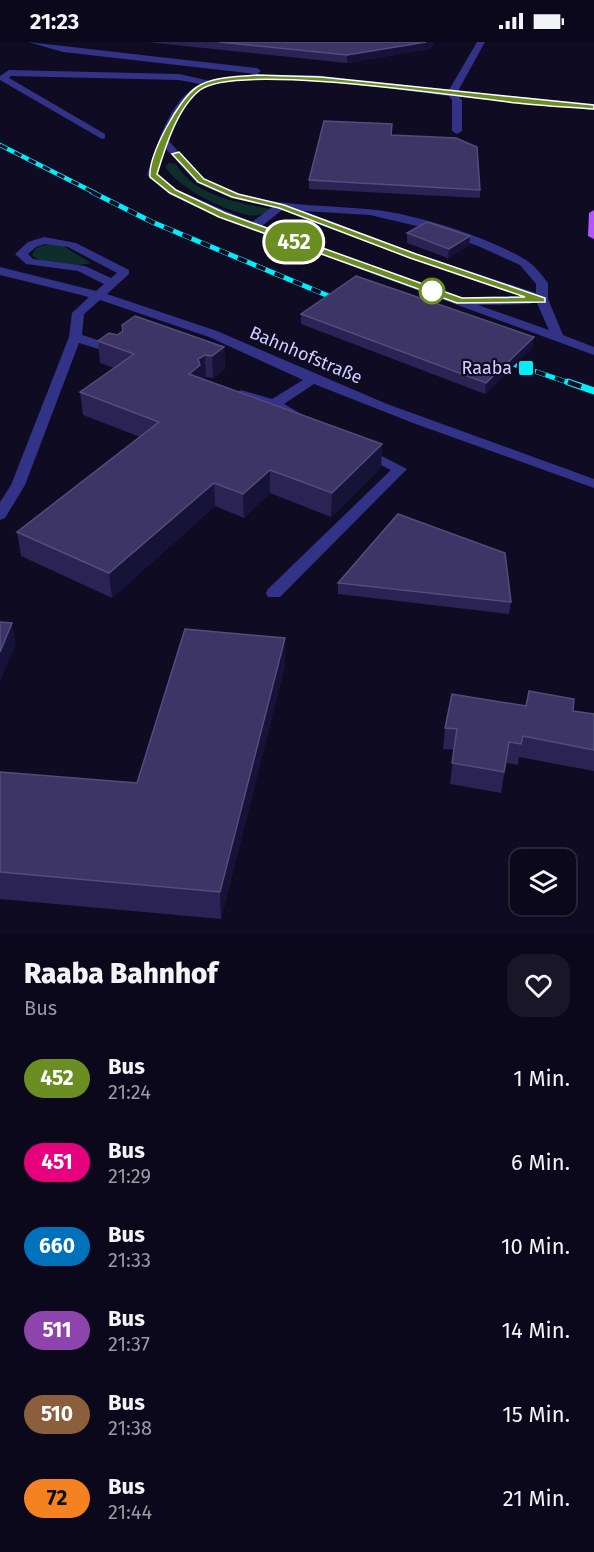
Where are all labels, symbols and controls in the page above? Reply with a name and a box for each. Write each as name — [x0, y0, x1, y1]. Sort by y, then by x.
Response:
text: 21:23 — [30, 8, 79, 35]
line badge: 452 — [260, 222, 328, 262]
text: 452 — [277, 229, 311, 255]
unlabelled marker — [419, 278, 445, 304]
street label: Bahnhofstraße — [246, 321, 366, 389]
place label: Raaba — [461, 357, 512, 379]
marker: Raaba — [517, 359, 535, 377]
map controls — [510, 849, 576, 915]
button: layers — [510, 849, 576, 915]
button: heart — [507, 954, 570, 1017]
text: Raaba Bahnhof — [24, 957, 218, 990]
text: Bus — [24, 996, 57, 1020]
text: Bus — [108, 1053, 145, 1080]
text: 452 — [40, 1065, 74, 1091]
text: 1 Min. — [513, 1065, 570, 1092]
text: 21:24 — [108, 1080, 151, 1104]
text: Bus — [108, 1137, 145, 1164]
text: 451 — [41, 1149, 73, 1175]
text: 6 Min. — [511, 1149, 570, 1176]
text: 21:29 — [108, 1164, 151, 1188]
text: Bus — [108, 1221, 145, 1248]
text: 660 — [39, 1233, 75, 1259]
text: 10 Min. — [501, 1233, 570, 1260]
text: 21:33 — [108, 1248, 151, 1272]
text: Bus — [108, 1305, 145, 1332]
text: 511 — [42, 1317, 72, 1343]
text: 14 Min. — [501, 1317, 570, 1344]
text: 21:37 — [108, 1332, 150, 1356]
text: Bus — [108, 1389, 145, 1416]
text: 510 — [41, 1401, 73, 1427]
text: 15 Min. — [502, 1401, 570, 1428]
text: 21:38 — [108, 1416, 152, 1440]
text: Bus — [108, 1473, 145, 1500]
text: 72 — [47, 1485, 67, 1511]
text: 21 Min. — [503, 1485, 570, 1512]
text: 21:44 — [108, 1500, 152, 1524]

